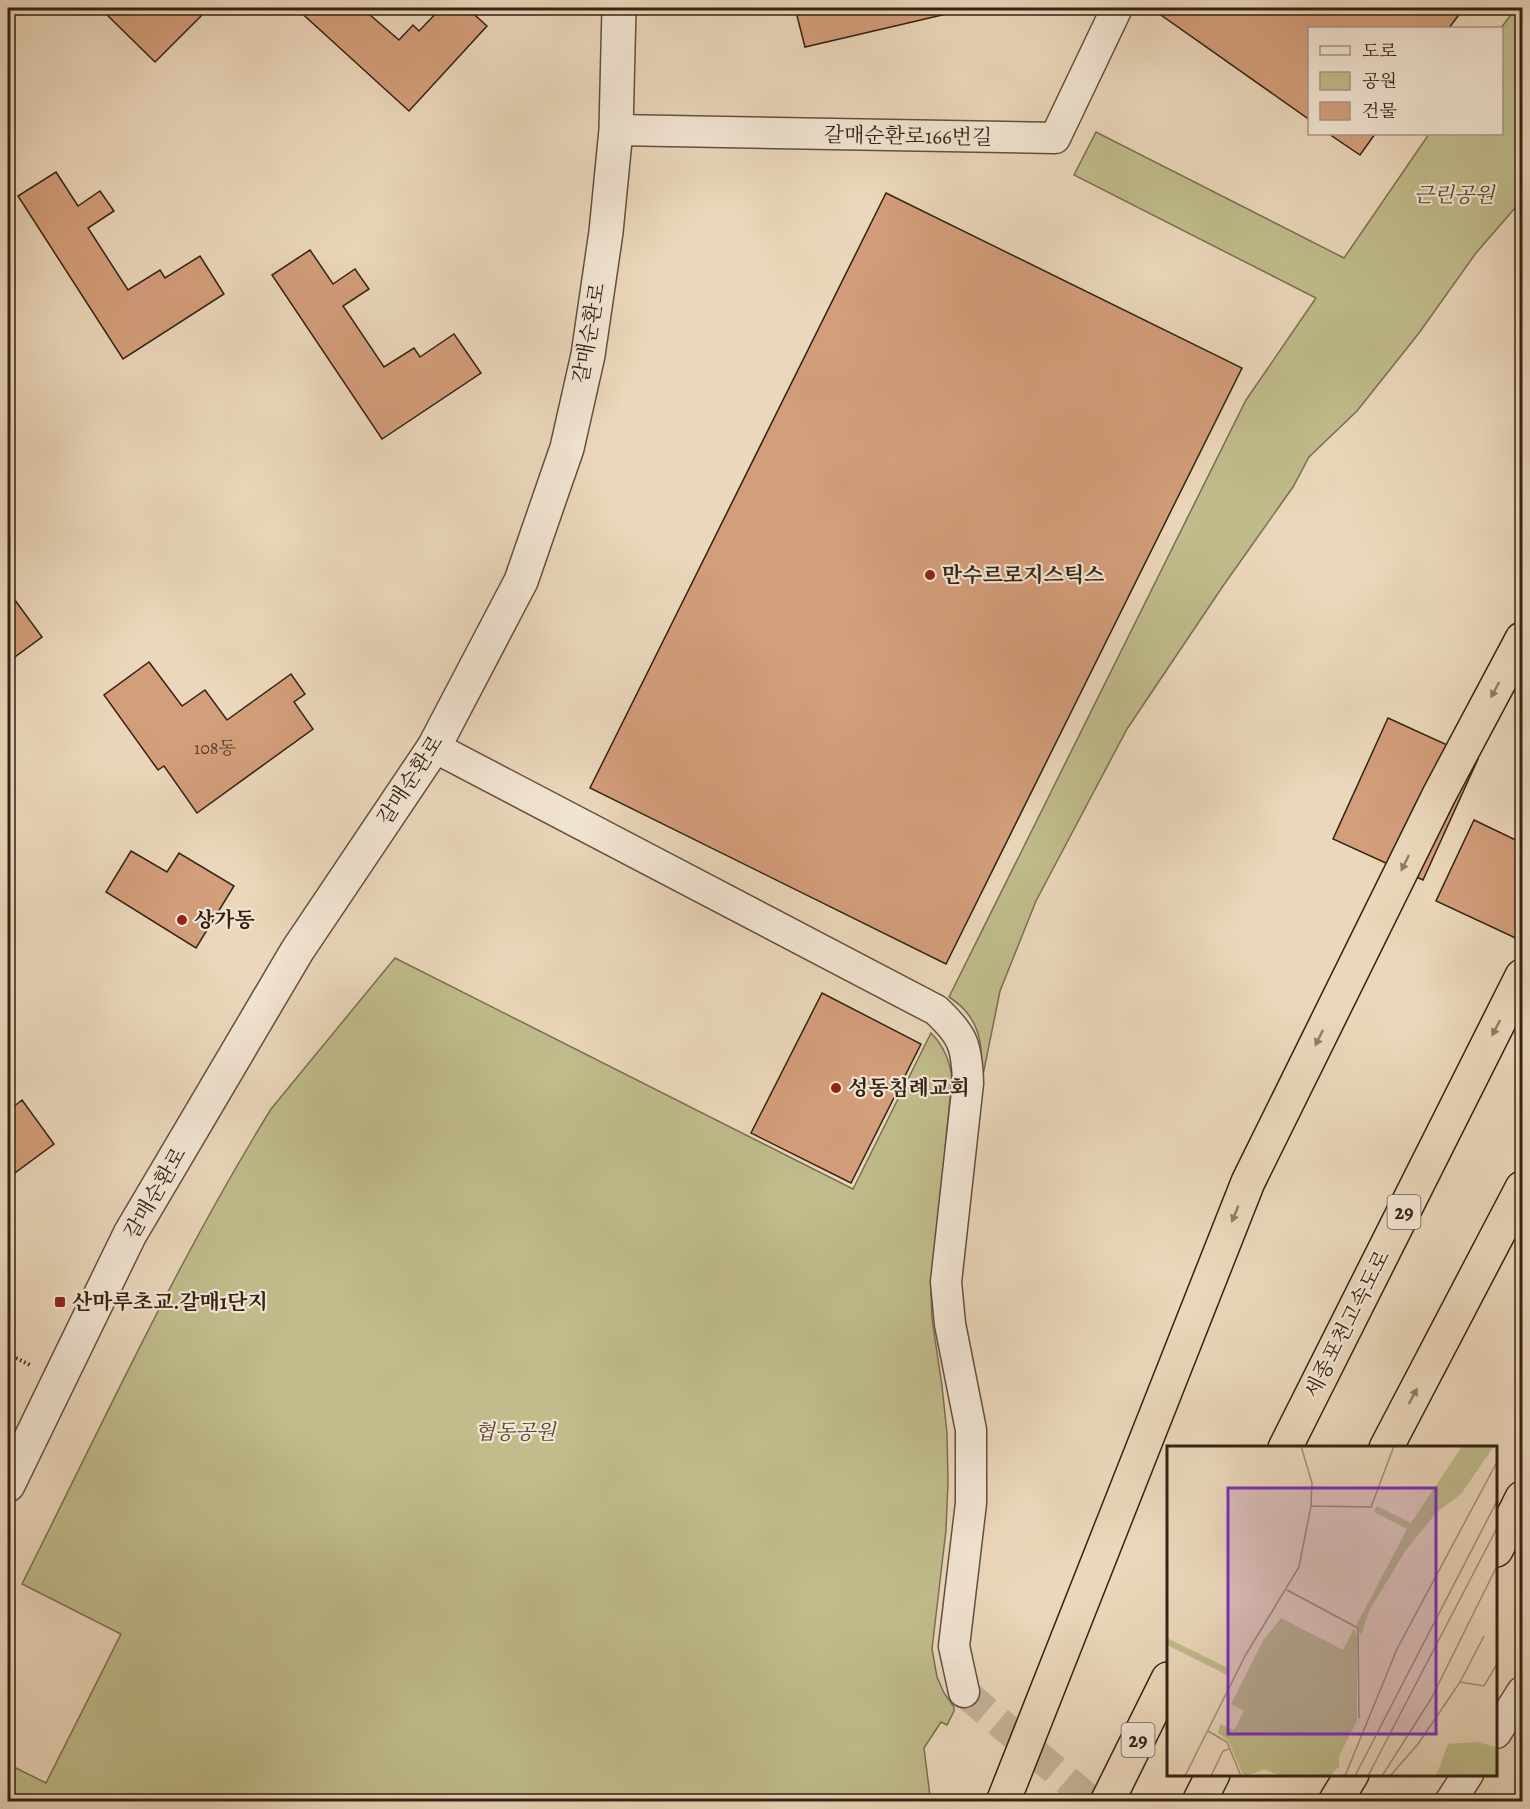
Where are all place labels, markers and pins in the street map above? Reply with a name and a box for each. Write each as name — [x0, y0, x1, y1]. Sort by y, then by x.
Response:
place label: 만수르로지스틱스 — [942, 561, 1104, 589]
marker: 만수르로지스틱스 — [923, 568, 937, 582]
place label: 상가동 — [194, 906, 255, 934]
marker: 상가동 — [175, 913, 189, 927]
place label: 성동침례교회 — [848, 1074, 970, 1102]
marker: 성동침례교회 — [829, 1081, 843, 1095]
place label: 산마루초교.갈매1단지 — [72, 1288, 268, 1316]
marker: 산마루초교.갈매1단지 — [53, 1295, 67, 1309]

